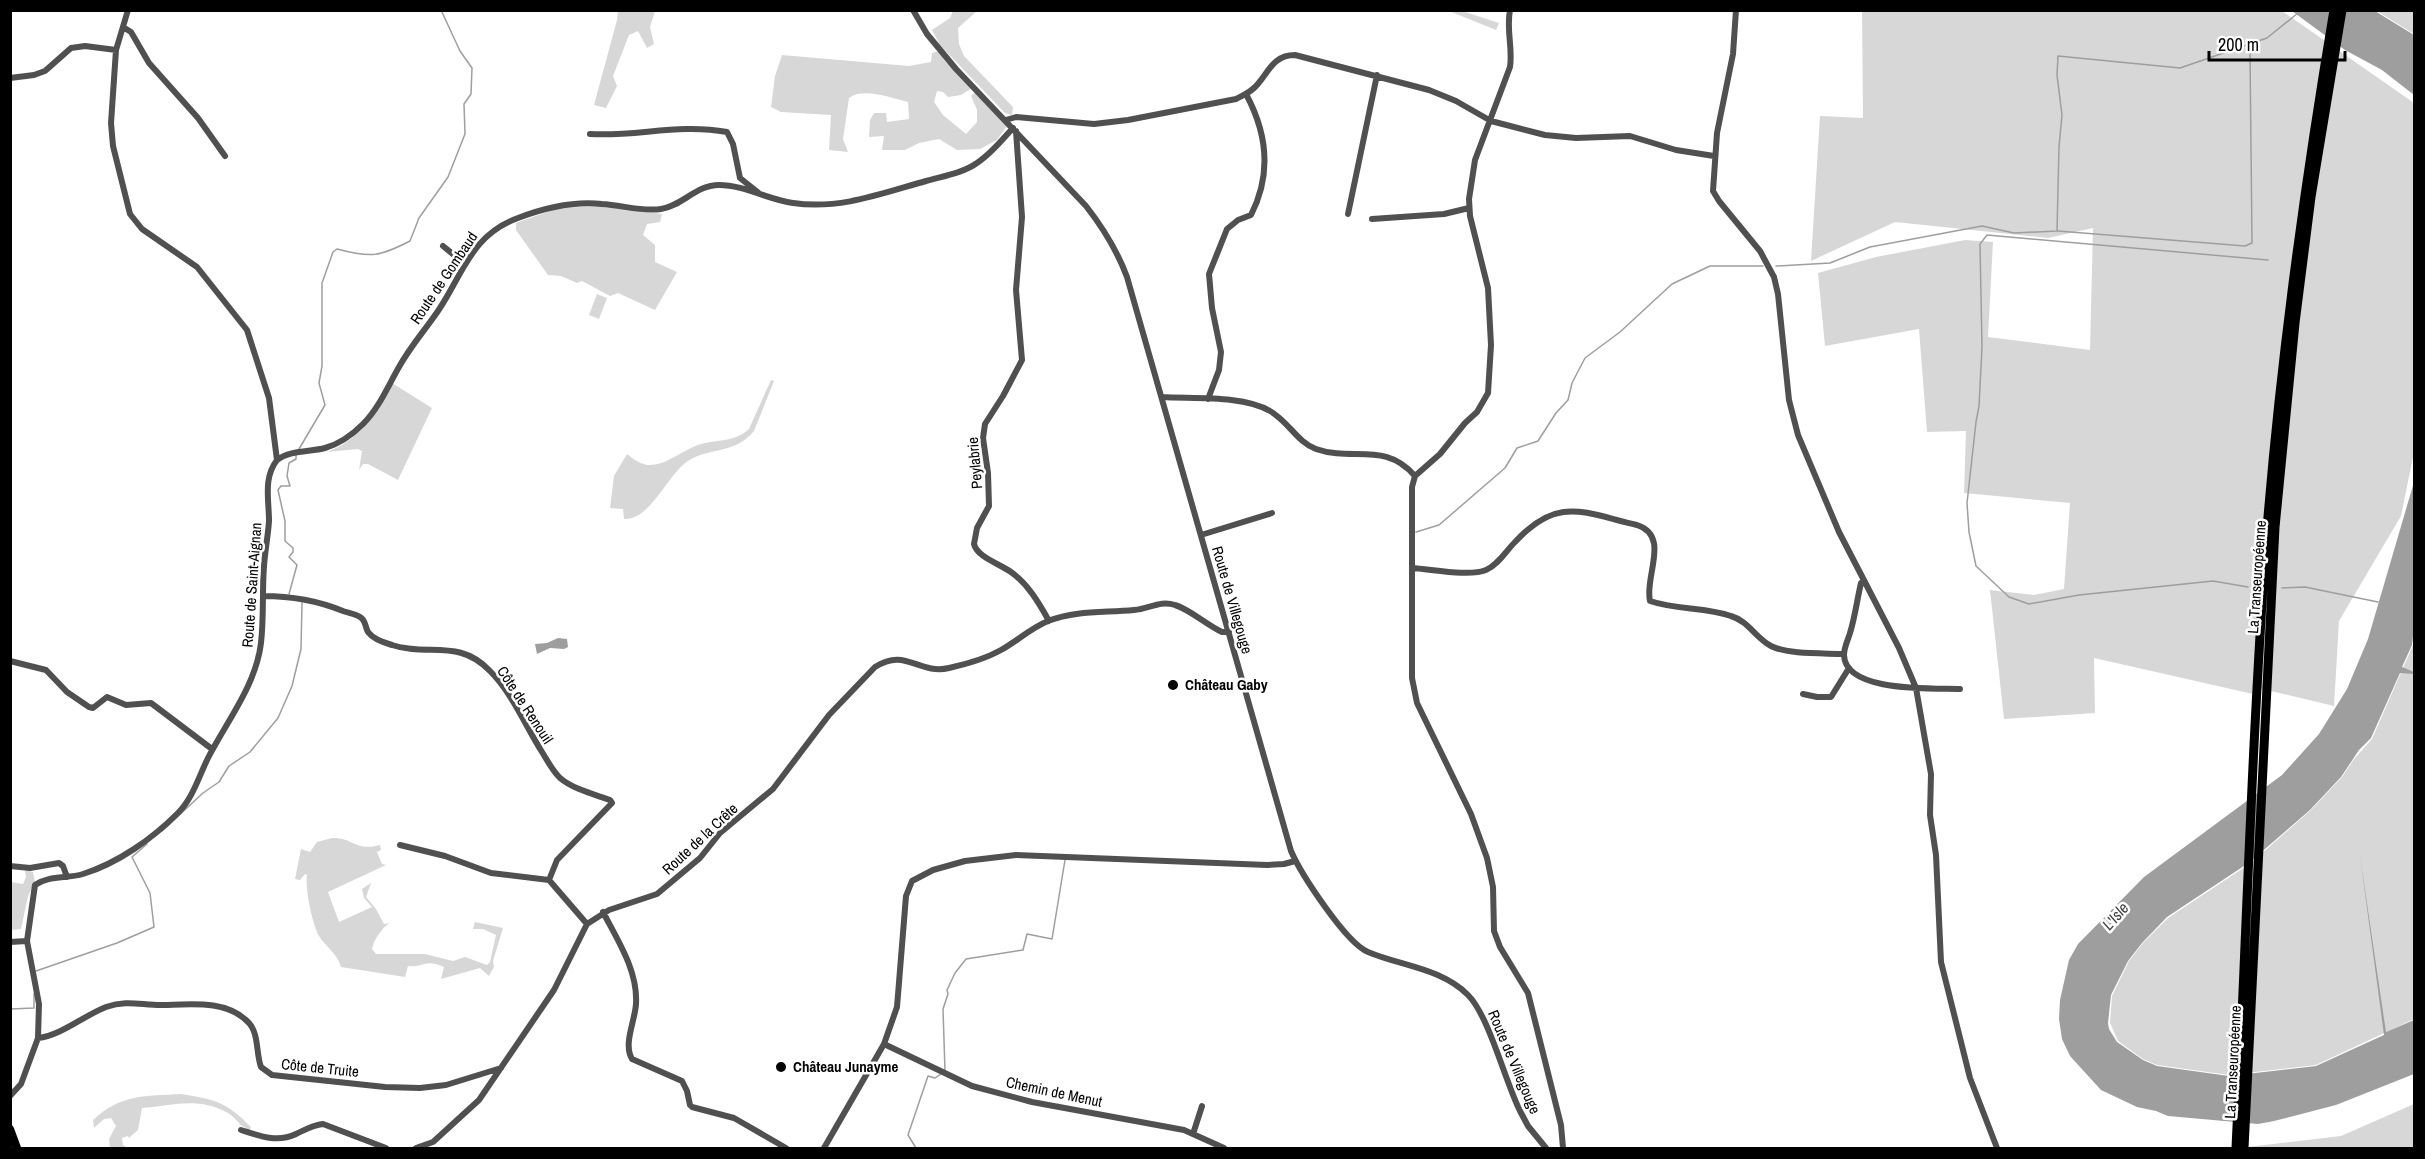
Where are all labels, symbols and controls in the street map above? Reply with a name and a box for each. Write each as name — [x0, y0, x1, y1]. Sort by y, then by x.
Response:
scale bar — [2209, 24, 2346, 62]
text: 200 m — [2218, 32, 2259, 57]
street label: Route de Gombaud — [405, 227, 482, 328]
street label: Peylabrie — [962, 436, 987, 490]
street label: La Transeuropéenne — [2242, 519, 2271, 634]
street label: Route de Saint-Aignan — [237, 522, 266, 648]
street label: Route de Villegouge — [1207, 543, 1258, 656]
street label: Côte de Renouil — [492, 662, 558, 748]
place label: Château Gaby — [1185, 674, 1268, 695]
marker: Château Gaby — [1166, 678, 1180, 692]
street label: Route de la Crête — [657, 798, 742, 879]
water label: L'Isle — [2097, 897, 2133, 935]
street label: La Transeuropéenne — [2219, 1005, 2246, 1119]
street label: Route de Villegouge — [1483, 1006, 1546, 1117]
street label: Côte de Truite — [280, 1053, 360, 1082]
place label: Château Junayme — [793, 1056, 898, 1077]
marker: Château Junayme — [774, 1060, 788, 1074]
street label: Chemin de Menut — [1004, 1071, 1105, 1112]

